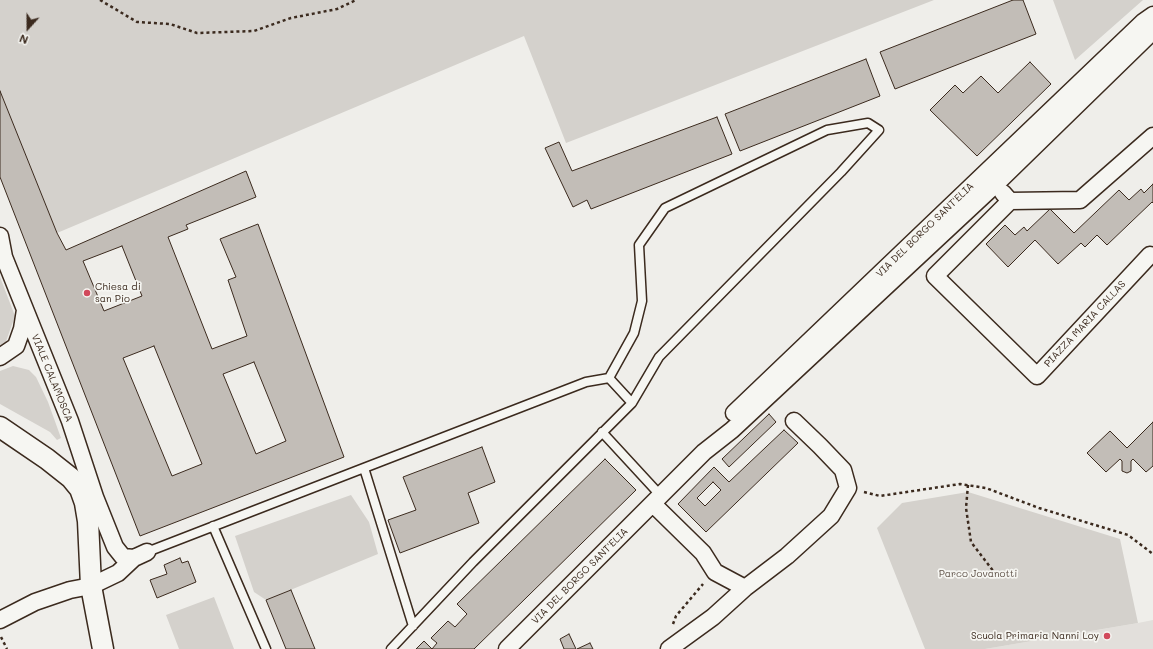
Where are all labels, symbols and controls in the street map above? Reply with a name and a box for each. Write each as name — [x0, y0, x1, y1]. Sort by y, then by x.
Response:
north arrow — [8, 8, 48, 48]
text: N — [17, 31, 30, 48]
street label: VIA DEL BORGO SANT'ELIA — [874, 180, 976, 280]
street label: PIAZZA MARIA CALLAS — [1042, 278, 1128, 370]
place label: Chiesa di san Pio — [95, 281, 141, 304]
marker: Chiesa di san Pio — [82, 288, 92, 298]
street label: VIALE CALAMOSCA — [29, 332, 75, 424]
street label: VIA DEL BORGO SANT'ELIA — [529, 525, 631, 627]
park label: Parco Jovanotti — [939, 568, 1017, 580]
place label: Scuola Primaria Nanni Loy — [971, 630, 1099, 642]
marker: Scuola Primaria Nanni Loy — [1102, 631, 1112, 641]

